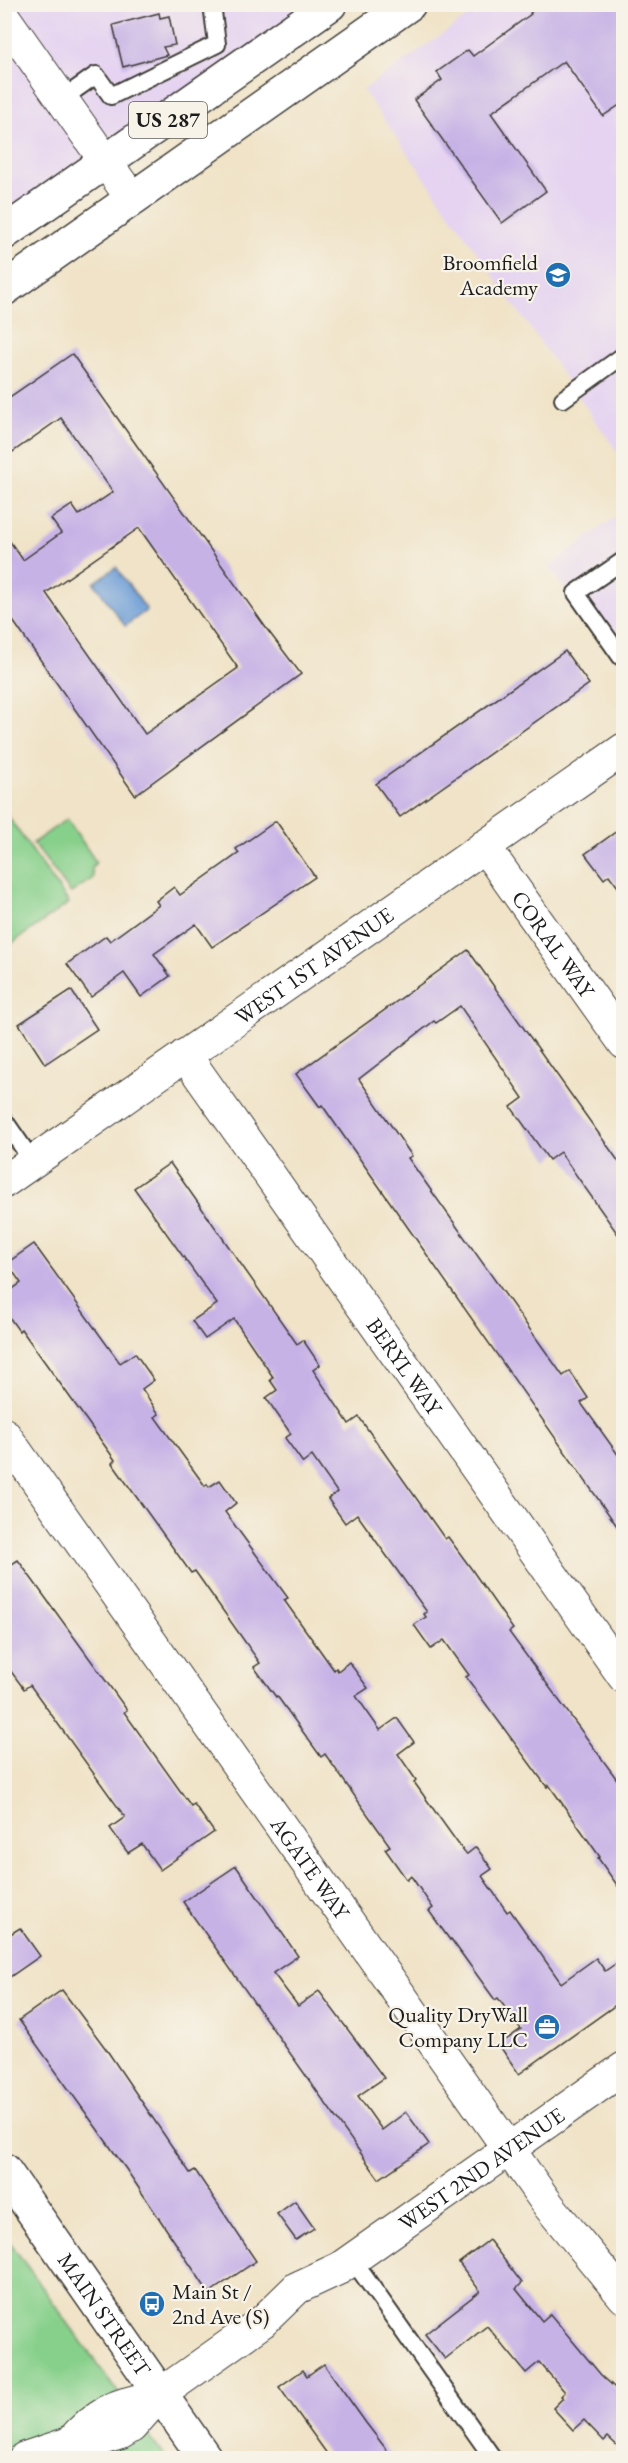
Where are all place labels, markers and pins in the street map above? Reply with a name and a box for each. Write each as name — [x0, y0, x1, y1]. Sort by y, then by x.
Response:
place label: Broomfield Academy — [442, 248, 539, 302]
school or university icon: Broomfield Academy — [543, 260, 573, 290]
place label: Quality DryWall Company LLC — [388, 2000, 528, 2054]
office icon: Quality DryWall Company LLC — [532, 2012, 562, 2042]
place label: Main St / 2nd Ave (S) — [172, 2277, 270, 2331]
bus stop icon: Main St / 2nd Ave (S) — [137, 2289, 167, 2319]

